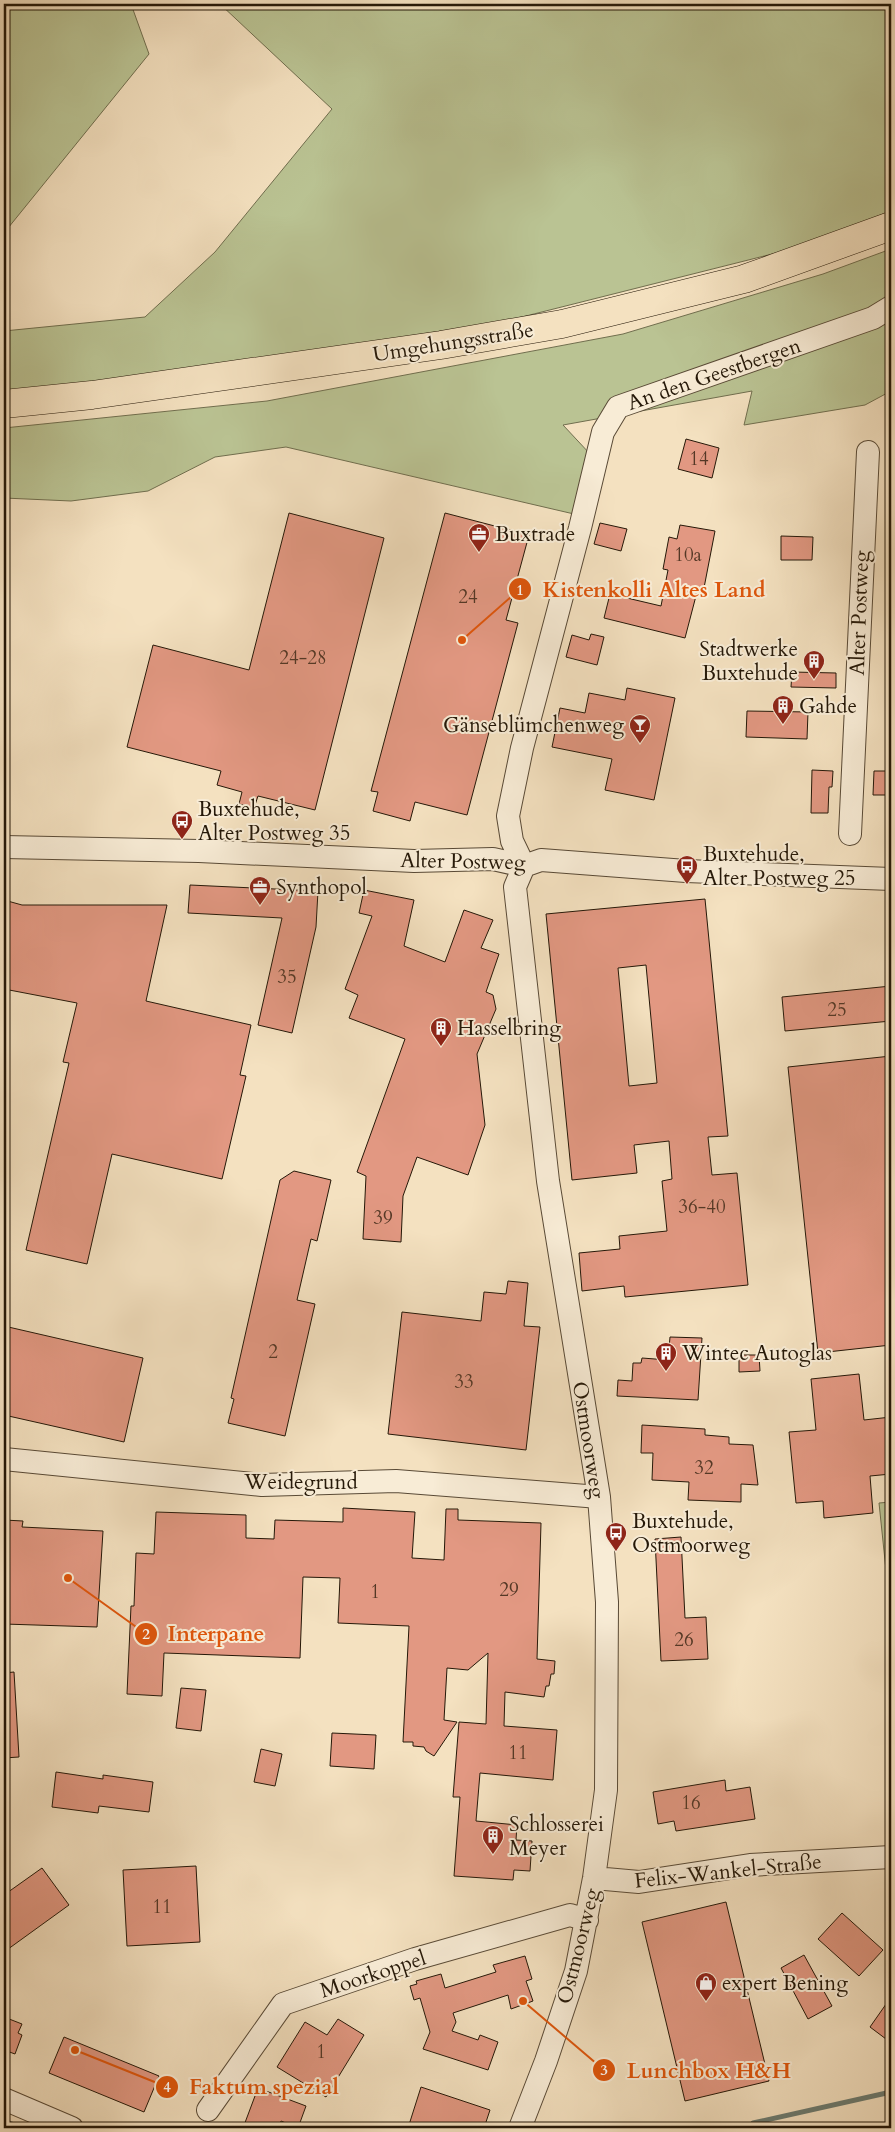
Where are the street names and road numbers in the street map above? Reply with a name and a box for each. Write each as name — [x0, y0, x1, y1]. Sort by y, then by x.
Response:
street label: Umgehungsstraße — [371, 315, 536, 370]
street label: An den Geestbergen — [623, 331, 805, 418]
street label: Alter Postweg — [843, 550, 876, 676]
street label: Alter Postweg — [400, 846, 526, 877]
street label: Ostmoorweg — [565, 1379, 612, 1501]
street label: Weidegrund — [243, 1468, 358, 1497]
street label: Felix-Wankel-Straße — [633, 1847, 823, 1896]
street label: Ostmoorweg — [550, 1885, 607, 2007]
street label: Moorkoppel — [316, 1944, 430, 2005]

